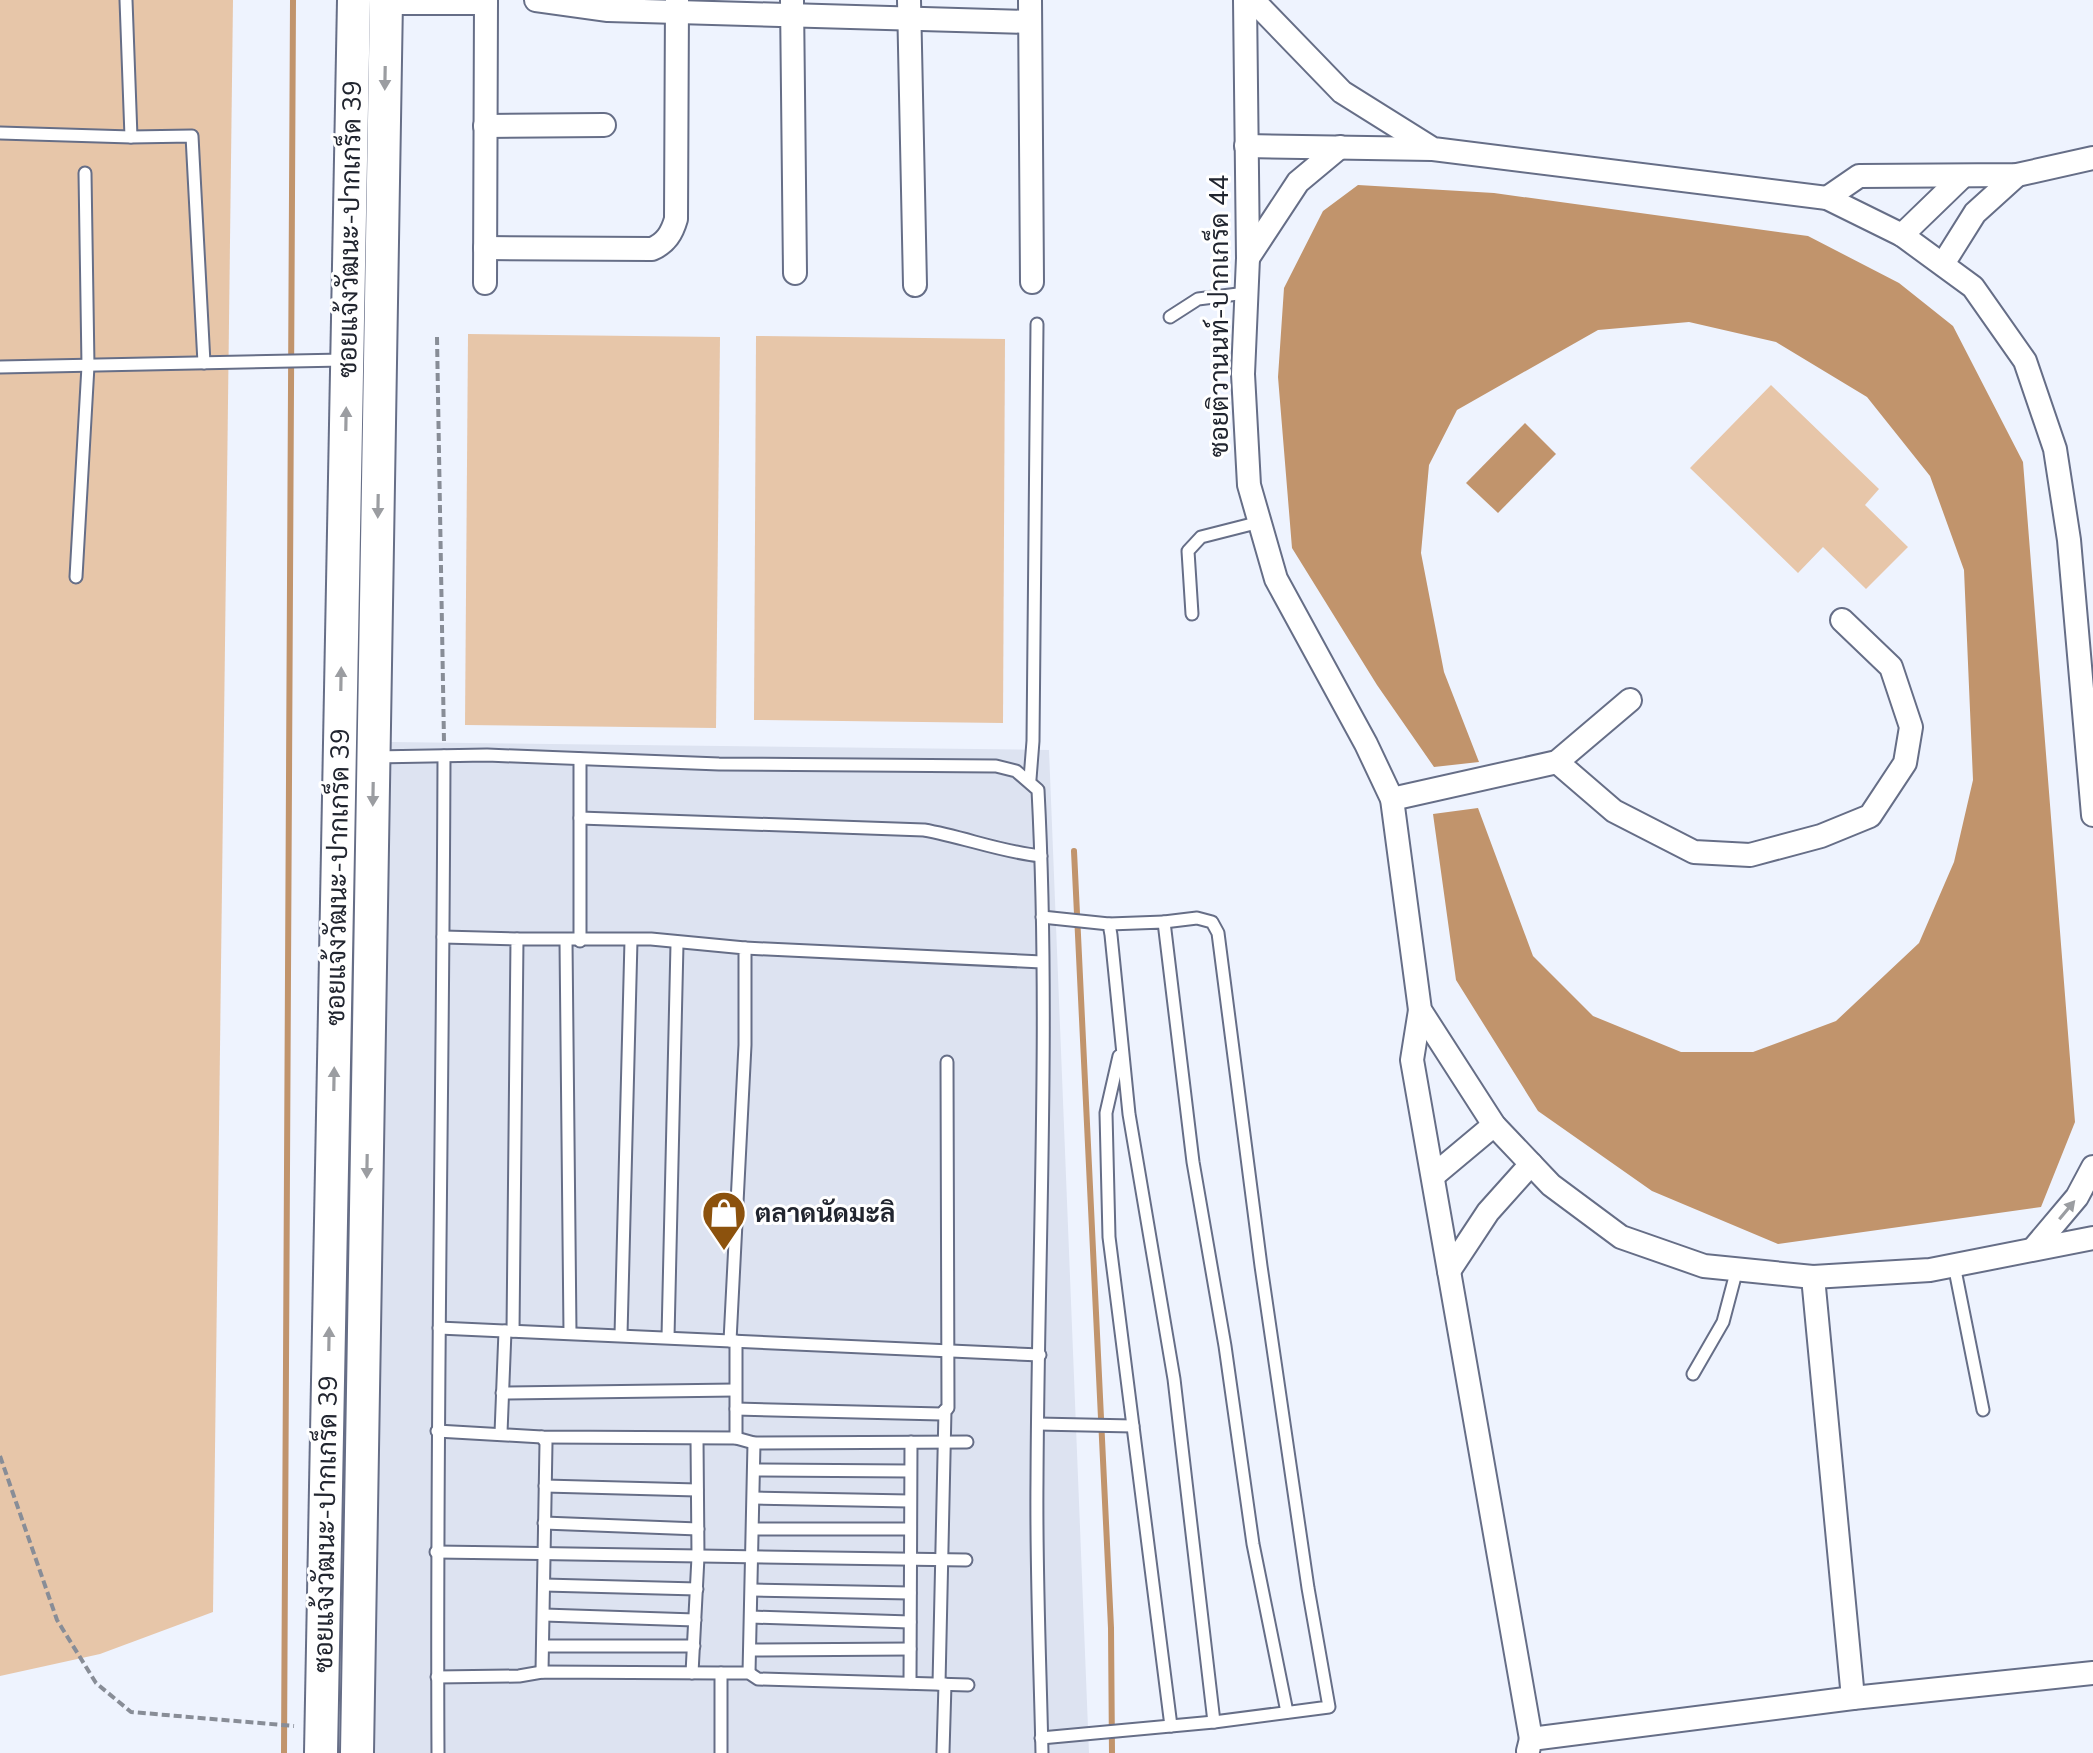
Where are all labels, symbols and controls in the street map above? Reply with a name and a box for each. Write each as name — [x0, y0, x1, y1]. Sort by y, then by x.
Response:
one-way arrow — [378, 66, 391, 91]
street label: ซอยแจ้งวัฒนะ-ปากเกร็ด 39 — [329, 80, 370, 378]
street label: ซอยติวานนท์-ปากเกร็ด 44 — [1201, 175, 1237, 457]
one-way arrow — [340, 406, 353, 431]
one-way arrow — [371, 494, 384, 519]
one-way arrow — [335, 666, 348, 691]
street label: ซอยแจ้งวัฒนะ-ปากเกร็ด 39 — [317, 728, 358, 1026]
one-way arrow — [367, 782, 379, 807]
one-way arrow — [328, 1066, 340, 1091]
one-way arrow — [361, 1154, 373, 1179]
shop icon: ตลาดนัดมะลิ — [700, 1189, 748, 1252]
place label: ตลาดนัดมะลิ — [755, 1196, 895, 1231]
one-way arrow — [2057, 1200, 2075, 1219]
one-way arrow — [323, 1326, 335, 1351]
street label: ซอยแจ้งวัฒนะ-ปากเกร็ด 39 — [305, 1375, 346, 1673]

